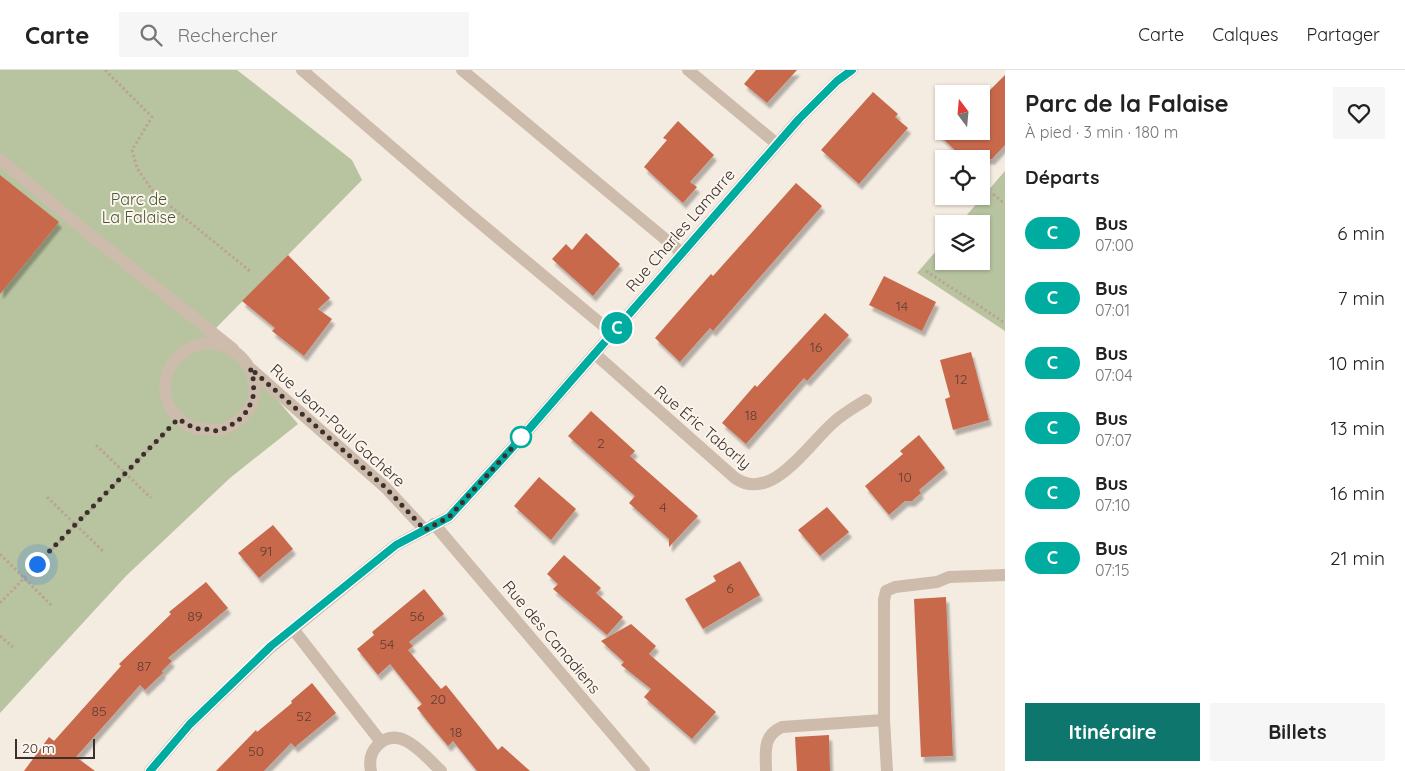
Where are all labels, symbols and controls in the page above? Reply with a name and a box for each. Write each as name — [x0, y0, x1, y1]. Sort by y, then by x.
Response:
search box — [119, 12, 469, 57]
text: Carte — [25, 20, 89, 50]
icon: search — [137, 21, 165, 49]
text: Rechercher — [177, 23, 278, 47]
text: Carte — [1138, 23, 1184, 46]
text: Calques — [1212, 23, 1279, 46]
text: Partager — [1307, 23, 1380, 46]
north arrow — [935, 85, 990, 140]
map controls — [935, 85, 990, 270]
button: heart — [1333, 87, 1385, 139]
text: Parc de la Falaise — [1025, 88, 1229, 118]
text: À pied · 3 min · 180 m — [1025, 122, 1178, 142]
button: locate — [935, 150, 990, 205]
street label: Rue Charles Lamarre — [621, 164, 739, 296]
text: Départs — [1025, 165, 1099, 189]
park label: Parc de La Falaise — [102, 189, 176, 227]
text: Bus — [1095, 211, 1128, 235]
button: layers — [935, 215, 990, 270]
text: C — [1047, 221, 1058, 244]
text: 6 min — [1337, 221, 1385, 245]
text: 07:00 — [1095, 235, 1134, 255]
text: Bus — [1095, 276, 1128, 300]
text: C — [1047, 286, 1058, 309]
text: 7 min — [1338, 286, 1385, 310]
house number: 14 — [896, 297, 908, 315]
text: 07:01 — [1095, 300, 1130, 320]
line badge: C — [601, 312, 633, 344]
text: C — [611, 316, 623, 339]
house number: 16 — [810, 338, 823, 356]
text: Bus — [1095, 341, 1128, 365]
text: C — [1047, 351, 1058, 374]
text: 10 min — [1329, 351, 1385, 375]
street label: Rue Jean-Paul Gachère — [266, 359, 410, 491]
text: 07:04 — [1095, 365, 1133, 385]
house number: 12 — [955, 370, 968, 388]
street label: Rue Éric Tabarly — [651, 381, 755, 473]
house number: 18 — [745, 406, 757, 424]
text: Bus — [1095, 406, 1128, 430]
text: C — [1047, 416, 1058, 439]
text: 13 min — [1330, 416, 1385, 440]
unlabelled marker — [510, 426, 532, 448]
text: 07:07 — [1095, 430, 1132, 450]
house number: 2 — [597, 434, 605, 452]
house number: 10 — [898, 468, 912, 486]
text: Bus — [1095, 471, 1128, 495]
text: C — [1047, 481, 1058, 504]
text: 16 min — [1330, 481, 1385, 505]
text: 07:10 — [1095, 495, 1130, 515]
house number: 4 — [659, 498, 667, 516]
text: Bus — [1095, 536, 1128, 560]
house number: 91 — [259, 542, 273, 560]
text: C — [1047, 546, 1058, 569]
text: 21 min — [1330, 546, 1385, 570]
your location — [25, 552, 50, 577]
text: 07:15 — [1095, 560, 1129, 580]
street label: Rue des Canadiens — [499, 576, 605, 698]
house number: 6 — [726, 579, 734, 597]
house number: 89 — [187, 607, 203, 625]
house number: 56 — [409, 607, 425, 625]
house number: 54 — [379, 635, 395, 653]
house number: 87 — [137, 657, 151, 675]
house number: 20 — [430, 690, 446, 708]
house number: 85 — [91, 702, 107, 720]
button: Itinéraire — [1025, 703, 1200, 761]
button: Billets — [1210, 703, 1385, 761]
house number: 52 — [296, 707, 312, 725]
house number: 18 — [450, 723, 462, 741]
scale bar — [15, 736, 95, 759]
text: 20 m — [22, 739, 55, 757]
house number: 50 — [248, 742, 264, 760]

